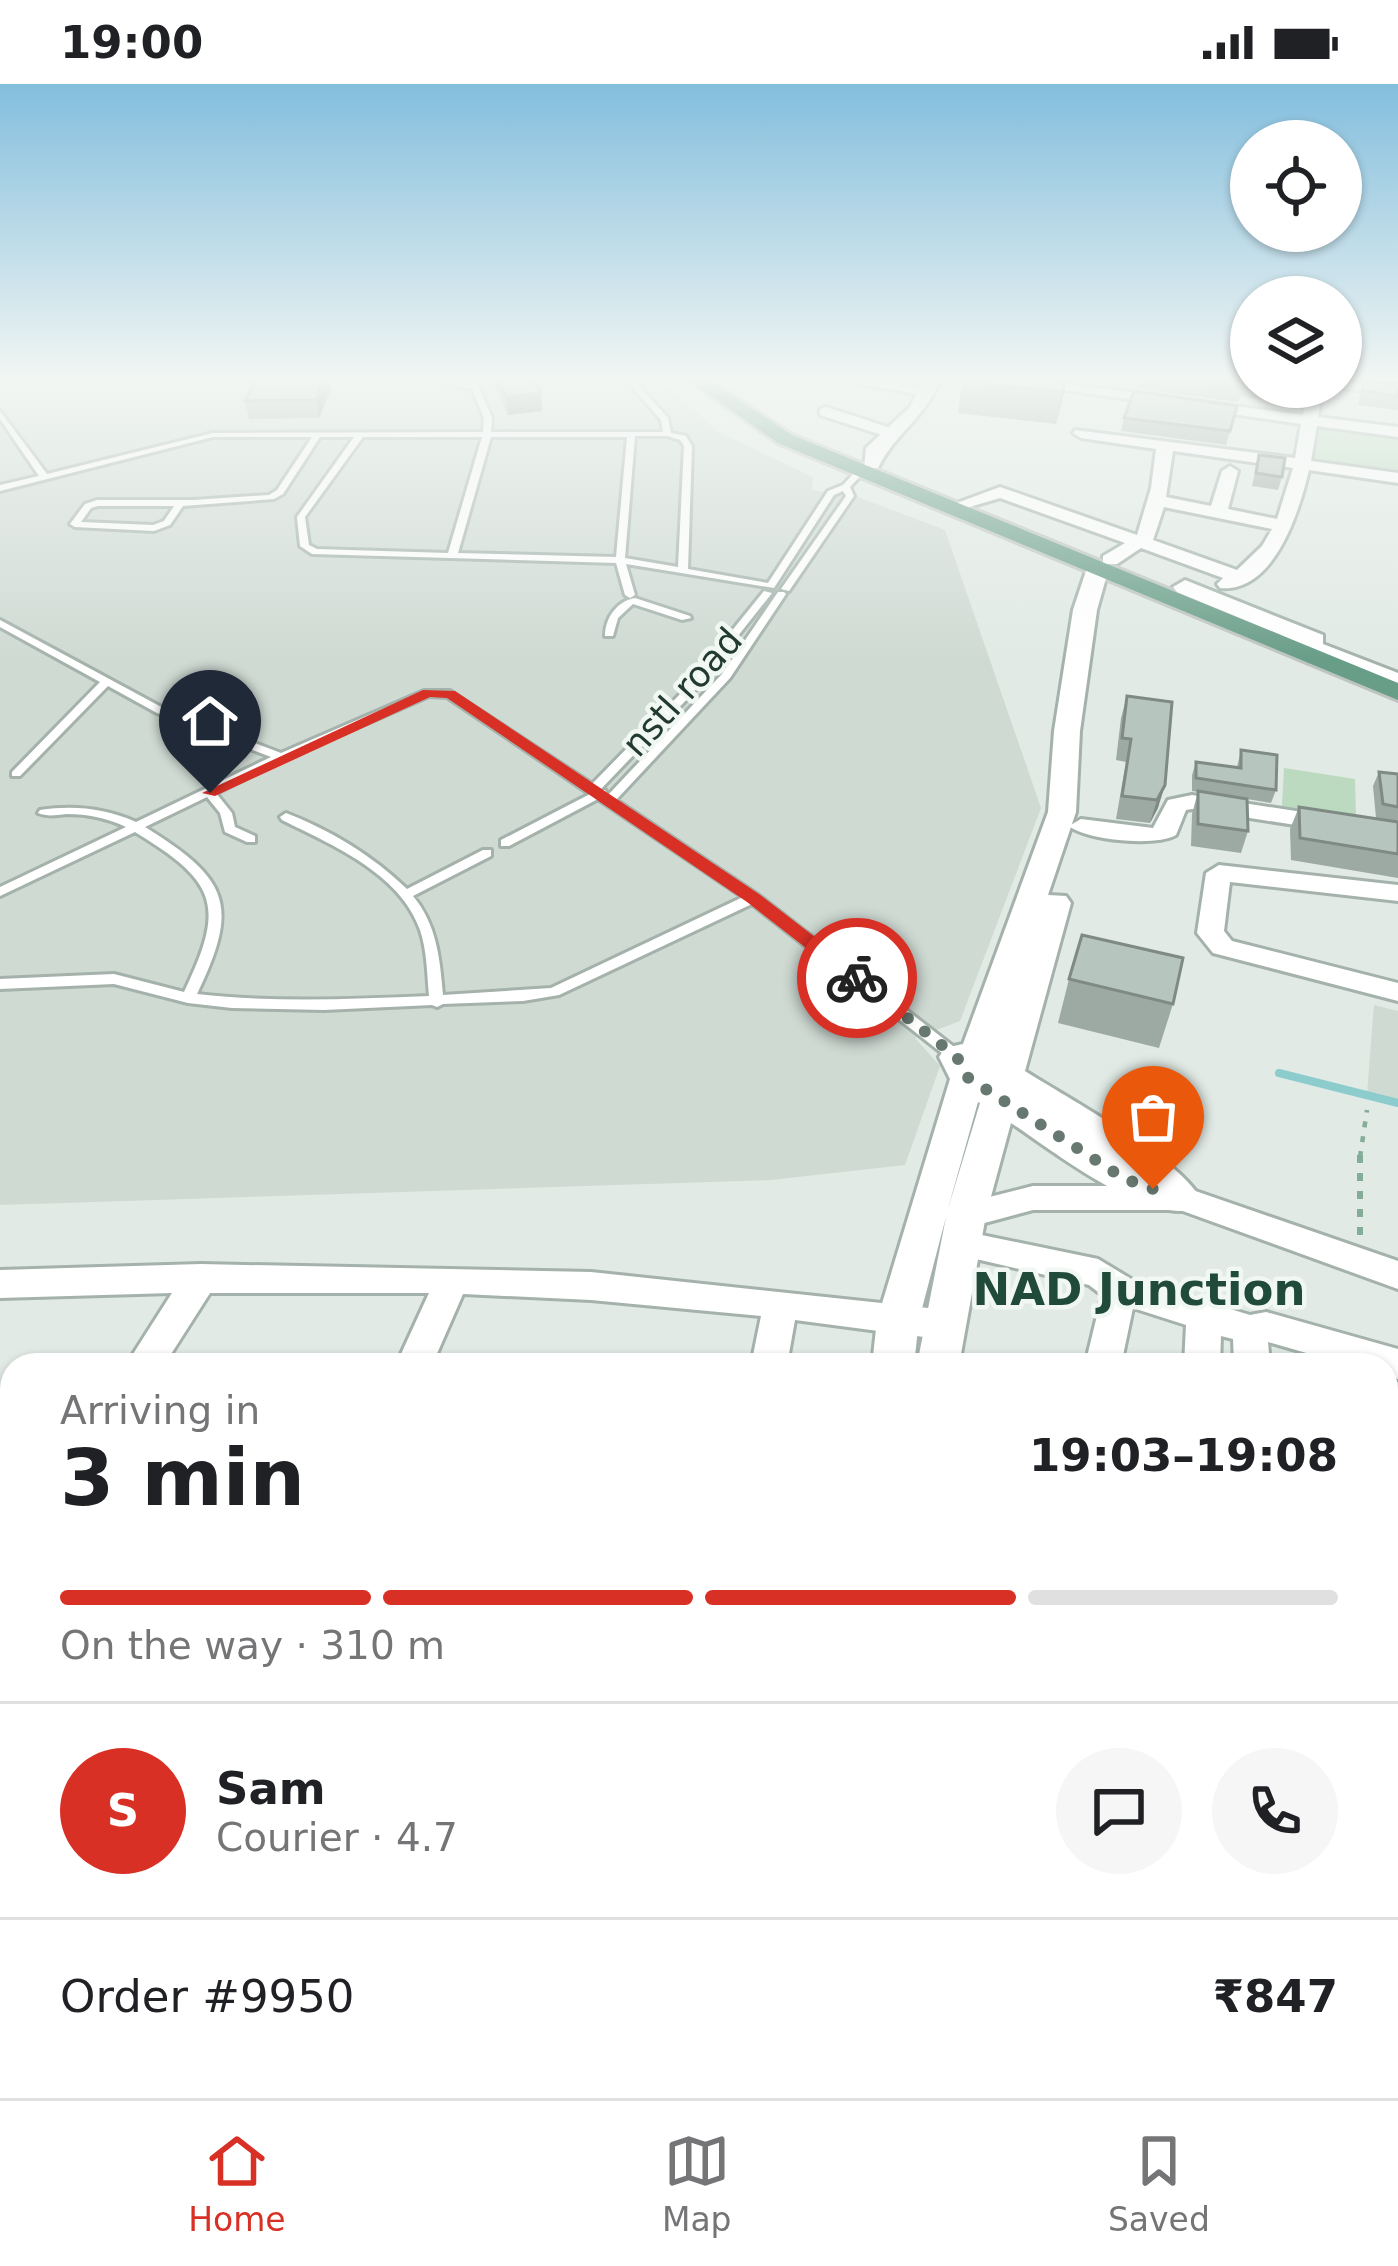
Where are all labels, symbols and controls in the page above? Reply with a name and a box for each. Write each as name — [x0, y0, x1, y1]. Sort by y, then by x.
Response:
text: 19:00 — [60, 16, 203, 69]
map controls — [1230, 120, 1362, 408]
button: locate — [1230, 120, 1362, 252]
button: layers — [1230, 276, 1362, 408]
street label: nstl road — [614, 620, 750, 764]
pin — [159, 670, 261, 793]
icon: home — [177, 688, 243, 754]
courier — [797, 918, 917, 1038]
icon: bike — [824, 945, 890, 1011]
pin — [1102, 1066, 1204, 1189]
icon: bag — [1120, 1084, 1186, 1150]
district label: NAD Junction — [973, 1263, 1305, 1316]
text: Arriving in — [60, 1388, 260, 1433]
text: 19:03–19:08 — [1029, 1429, 1338, 1482]
text: 3 min — [60, 1433, 305, 1523]
text: On the way · 310 m — [60, 1623, 445, 1668]
button: chat — [1056, 1748, 1182, 1874]
button: phone — [1212, 1748, 1338, 1874]
text: Sam — [216, 1762, 326, 1815]
text: S — [107, 1784, 139, 1837]
text: Courier · 4.7 — [216, 1815, 458, 1860]
text: Order #9950 — [60, 1970, 354, 2023]
text: ₹847 — [1213, 1970, 1338, 2023]
tab: Home — [188, 2128, 286, 2239]
tab: Map — [662, 2128, 732, 2239]
tab: Saved — [1108, 2128, 1210, 2239]

